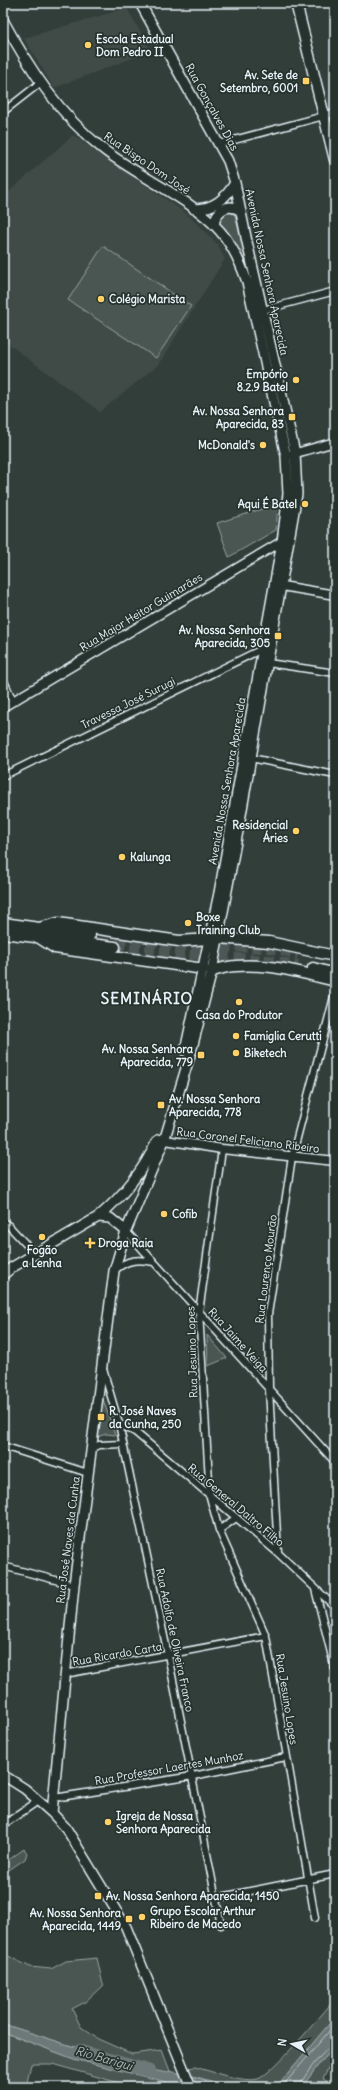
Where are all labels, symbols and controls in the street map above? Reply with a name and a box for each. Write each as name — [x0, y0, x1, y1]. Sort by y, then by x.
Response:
place label: Escola Estadual Dom Pedro II — [96, 32, 174, 59]
marker: Escola Estadual Dom Pedro II — [83, 40, 93, 50]
street label: Rua Gonçalves Dias — [182, 61, 242, 153]
place label: Av. Sete de Setembro, 6001 — [220, 68, 298, 95]
marker: Av. Sete de Setembro, 6001 — [301, 76, 311, 86]
street label: Rua Bispo Dom José — [101, 129, 193, 197]
street label: Avenida Nossa Senhora Aparecida — [243, 188, 291, 356]
place label: Colégio Marista — [109, 292, 186, 307]
marker: Colégio Marista — [96, 294, 106, 304]
place label: Empório 8.2.9 Batel — [237, 367, 288, 394]
marker: Empório 8.2.9 Batel — [291, 375, 301, 385]
place label: Av. Nossa Senhora Aparecida, 83 — [193, 404, 285, 432]
marker: Av. Nossa Senhora Aparecida, 83 — [287, 412, 297, 422]
place label: McDonald's — [198, 438, 255, 452]
marker: McDonald's — [258, 440, 268, 450]
place label: Aqui É Batel — [238, 496, 297, 512]
marker: Aqui É Batel — [300, 499, 310, 509]
street label: Rua Major Heitor Guimarães — [77, 570, 205, 654]
place label: Av. Nossa Senhora Aparecida, 305 — [179, 623, 271, 651]
marker: Av. Nossa Senhora Aparecida, 305 — [273, 631, 283, 641]
street label: Travessa José Surugi — [79, 674, 177, 732]
street label: Avenida Nossa Senhora Aparecida — [205, 696, 249, 866]
place label: Residencial Áries — [232, 818, 288, 845]
marker: Residencial Áries — [291, 826, 301, 836]
place label: Kalunga — [130, 850, 171, 865]
marker: Kalunga — [117, 852, 127, 862]
place label: Boxe Training Club — [196, 910, 260, 938]
marker: Boxe Training Club — [183, 918, 193, 928]
district label: SEMINÁRIO — [101, 988, 193, 1008]
marker: Casa do Produtor — [234, 997, 244, 1007]
place label: Casa do Produtor — [195, 1008, 283, 1022]
place label: Famiglia Cerutti — [244, 1029, 322, 1044]
marker: Famiglia Cerutti — [231, 1031, 241, 1041]
place label: Av. Nossa Senhora Aparecida, 779 — [102, 1042, 194, 1070]
place label: Biketech — [244, 1046, 287, 1060]
marker: Biketech — [231, 1048, 241, 1058]
marker: Av. Nossa Senhora Aparecida, 779 — [196, 1050, 206, 1060]
place label: Av. Nossa Senhora Aparecida, 778 — [169, 1092, 261, 1120]
marker: Av. Nossa Senhora Aparecida, 778 — [156, 1100, 166, 1110]
street label: Rua Coronel Feliciano Ribeiro — [176, 1124, 320, 1156]
place label: Cofib — [172, 1207, 197, 1221]
marker: Cofib — [159, 1209, 169, 1219]
street label: Rua Lourenço Mourão — [252, 1214, 280, 1324]
marker: Fogão a Lenha — [37, 1232, 47, 1242]
place label: Droga Raia — [98, 1236, 154, 1251]
marker: Droga Raia — [85, 1238, 95, 1248]
place label: Fogão a Lenha — [22, 1243, 62, 1270]
street label: Rua Jaime Veiga — [205, 1305, 271, 1375]
street label: Rua Jesuino Lopes — [183, 1306, 201, 1398]
place label: R. José Naves da Cunha, 250 — [109, 1404, 181, 1431]
marker: R. José Naves da Cunha, 250 — [96, 1412, 106, 1422]
street label: Rua General Daltro Filho — [185, 1461, 287, 1549]
street label: Rua José Naves da Cunha — [53, 1476, 83, 1604]
street label: Rua Adolfo de Oliveira Franco — [153, 1567, 197, 1713]
street label: Rua Ricardo Carta — [71, 1639, 163, 1669]
street label: Rua Jesuino Lopes — [273, 1652, 301, 1746]
street label: Rua Professor Laertes Munhoz — [93, 1748, 245, 1788]
place label: Igreja de Nossa Senhora Aparecida — [116, 1809, 211, 1837]
marker: Igreja de Nossa Senhora Aparecida — [103, 1817, 113, 1827]
place label: Av. Nossa Senhora Aparecida, 1450 — [106, 1889, 280, 1904]
marker: Av. Nossa Senhora Aparecida, 1450 — [93, 1891, 103, 1901]
place label: Grupo Escolar Arthur Ribeiro de Macedo — [150, 1904, 256, 1931]
place label: Av. Nossa Senhora Aparecida, 1449 — [30, 1906, 122, 1934]
marker: Grupo Escolar Arthur Ribeiro de Macedo — [137, 1912, 147, 1922]
marker: Av. Nossa Senhora Aparecida, 1449 — [124, 1914, 134, 1924]
north arrow — [272, 2024, 312, 2064]
text: N — [275, 2038, 290, 2047]
water label: Rio Barigui — [74, 2043, 135, 2074]

